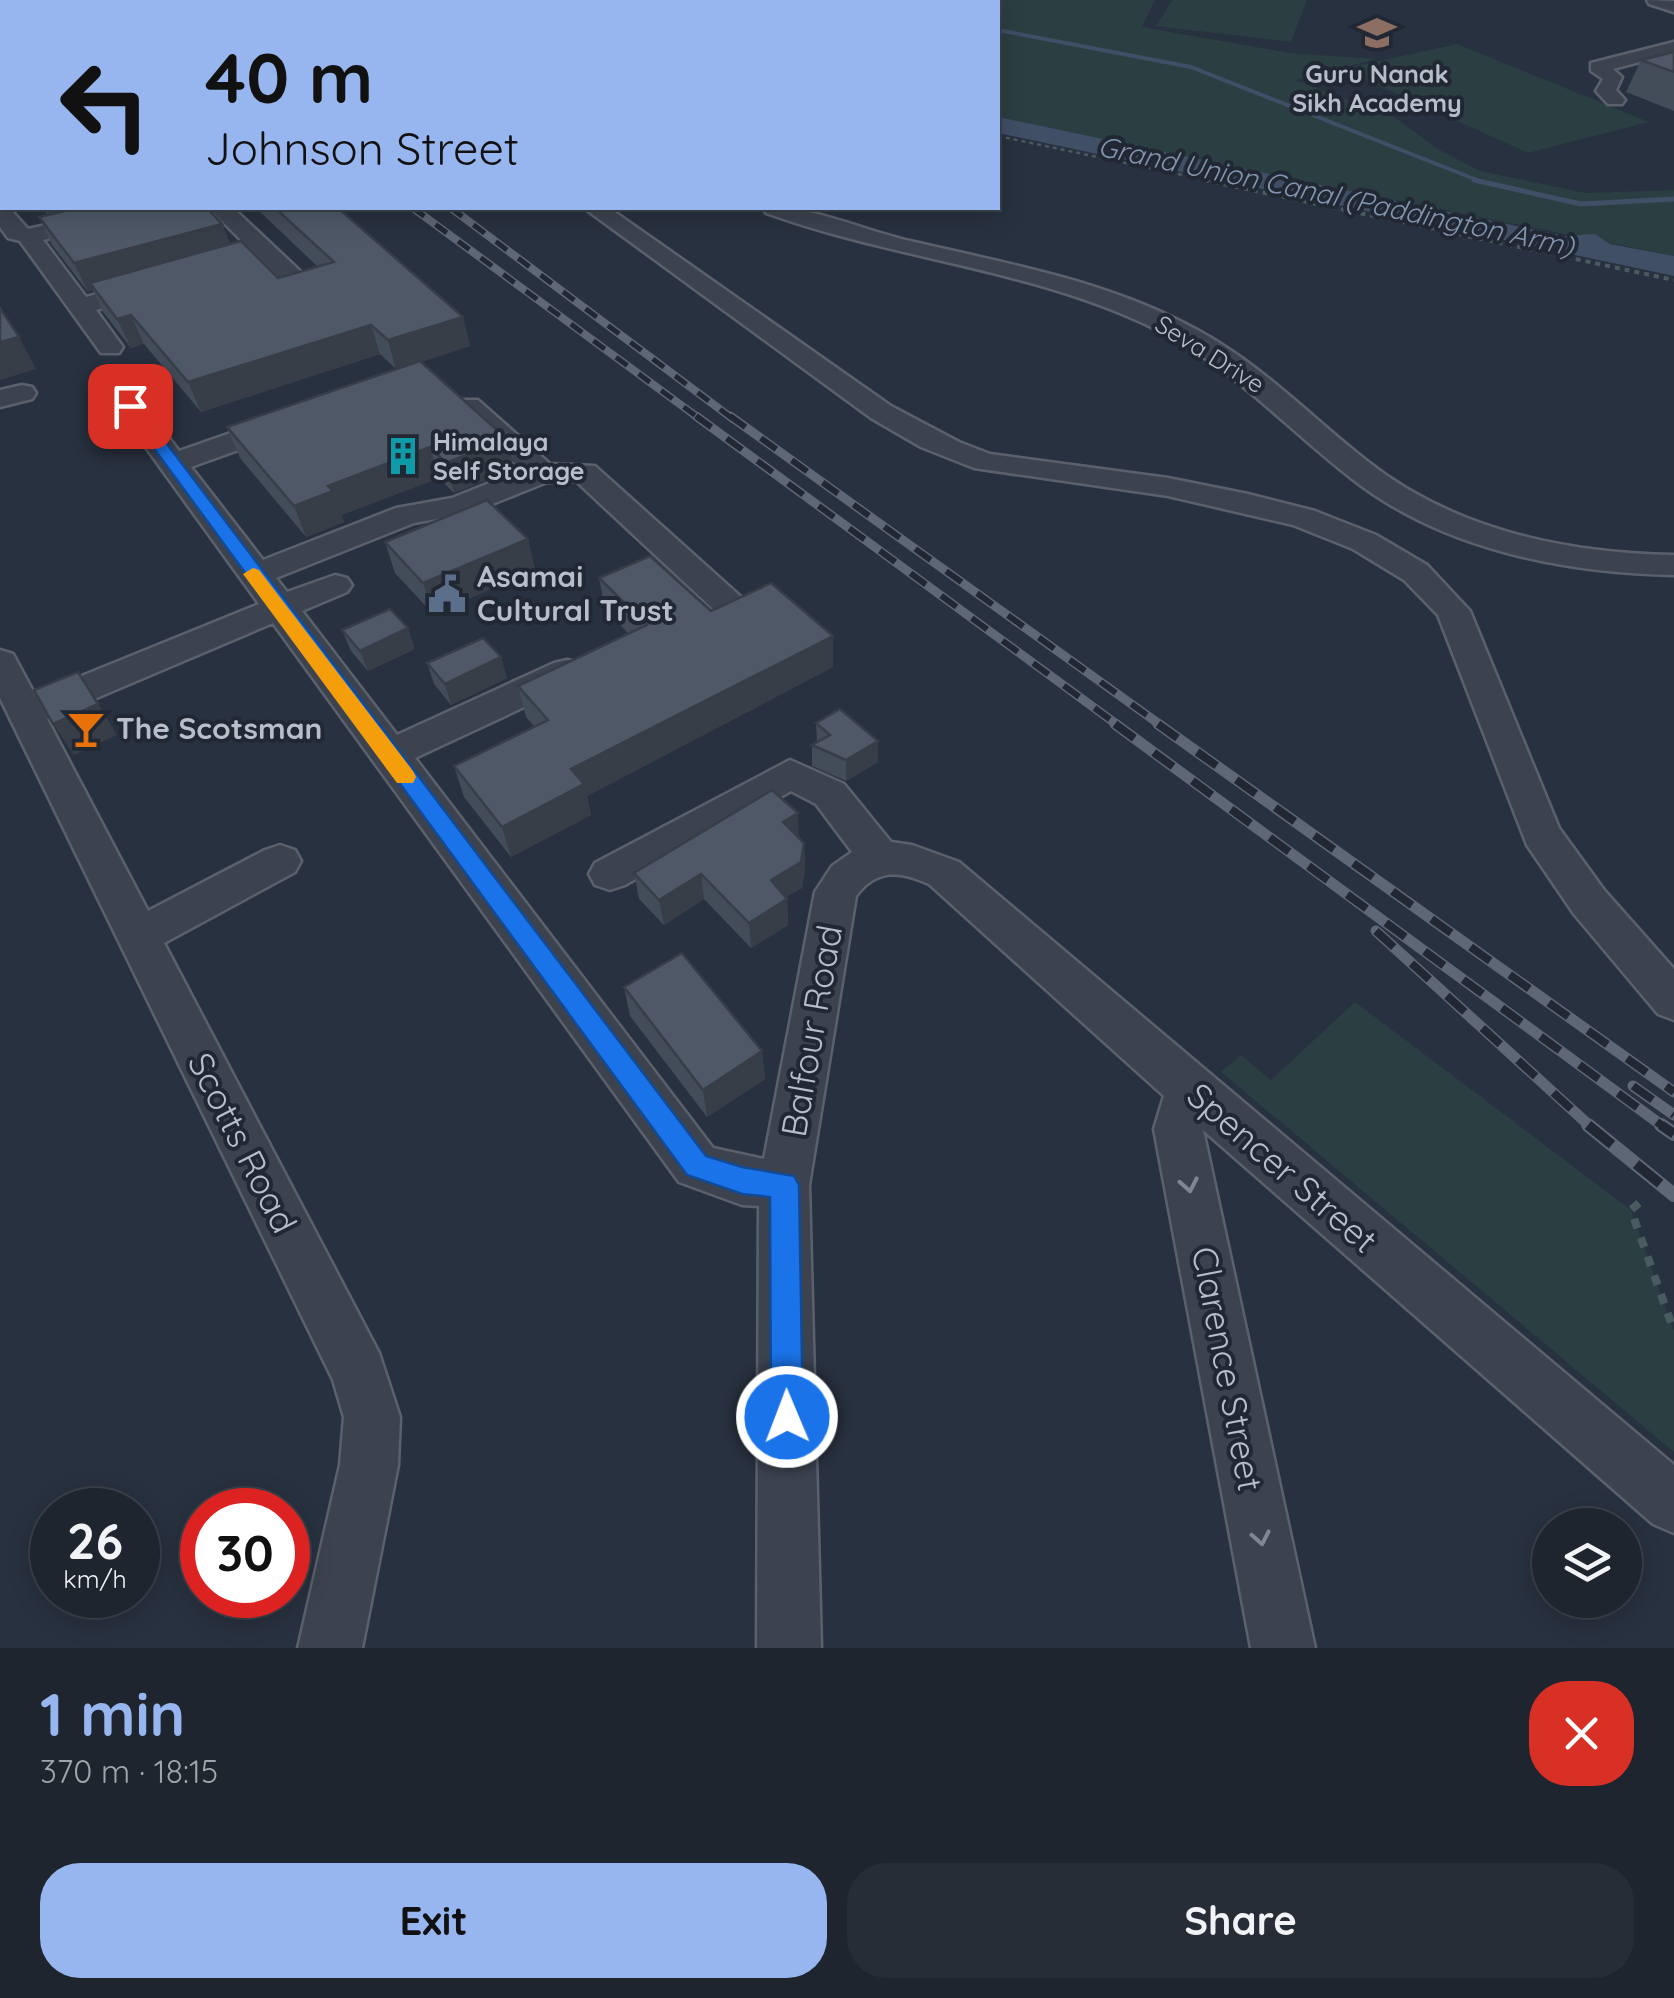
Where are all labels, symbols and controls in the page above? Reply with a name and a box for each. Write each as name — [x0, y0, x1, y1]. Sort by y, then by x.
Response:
school or university icon: Guru Nanak Sikh Academy — [1356, 12, 1398, 54]
text: 40 m — [205, 33, 373, 121]
icon: left — [40, 40, 170, 170]
place label: Guru Nanak Sikh Academy — [1292, 58, 1462, 118]
text: Johnson Street — [205, 120, 519, 176]
water label: Grand Union Canal (Paddington Arm) — [1095, 128, 1579, 263]
street label: Seva Drive — [1150, 308, 1271, 399]
pin — [88, 364, 173, 449]
icon: arrive — [103, 379, 158, 434]
place label: Himalaya Self Storage — [433, 426, 584, 486]
building icon: Himalaya Self Storage — [382, 435, 424, 477]
place label: Asamai Cultural Trust — [477, 557, 674, 629]
public building icon: Asamai Cultural Trust — [426, 573, 468, 615]
bar icon: The Scotsman — [65, 708, 107, 750]
place label: The Scotsman — [116, 709, 322, 747]
street label: Balfour Road — [771, 922, 851, 1140]
street label: Scotts Road — [179, 1045, 307, 1240]
street label: Spencer Street — [1179, 1073, 1387, 1262]
one-way arrow — [1178, 1176, 1199, 1193]
street label: Clarence Street — [1183, 1243, 1273, 1495]
position arrow — [735, 1365, 839, 1469]
speed limit sign: 30 — [180, 1488, 310, 1618]
map controls — [1532, 1508, 1642, 1618]
button: layers — [1532, 1508, 1642, 1618]
text: 26 — [67, 1509, 123, 1572]
one-way arrow — [1249, 1529, 1270, 1546]
text: km/h — [63, 1563, 127, 1594]
text: 1 min — [40, 1676, 185, 1751]
button: close — [1529, 1681, 1634, 1786]
text: 370 m · 18:15 — [40, 1751, 218, 1791]
button: Exit — [40, 1863, 827, 1978]
button: Share — [847, 1863, 1634, 1978]

